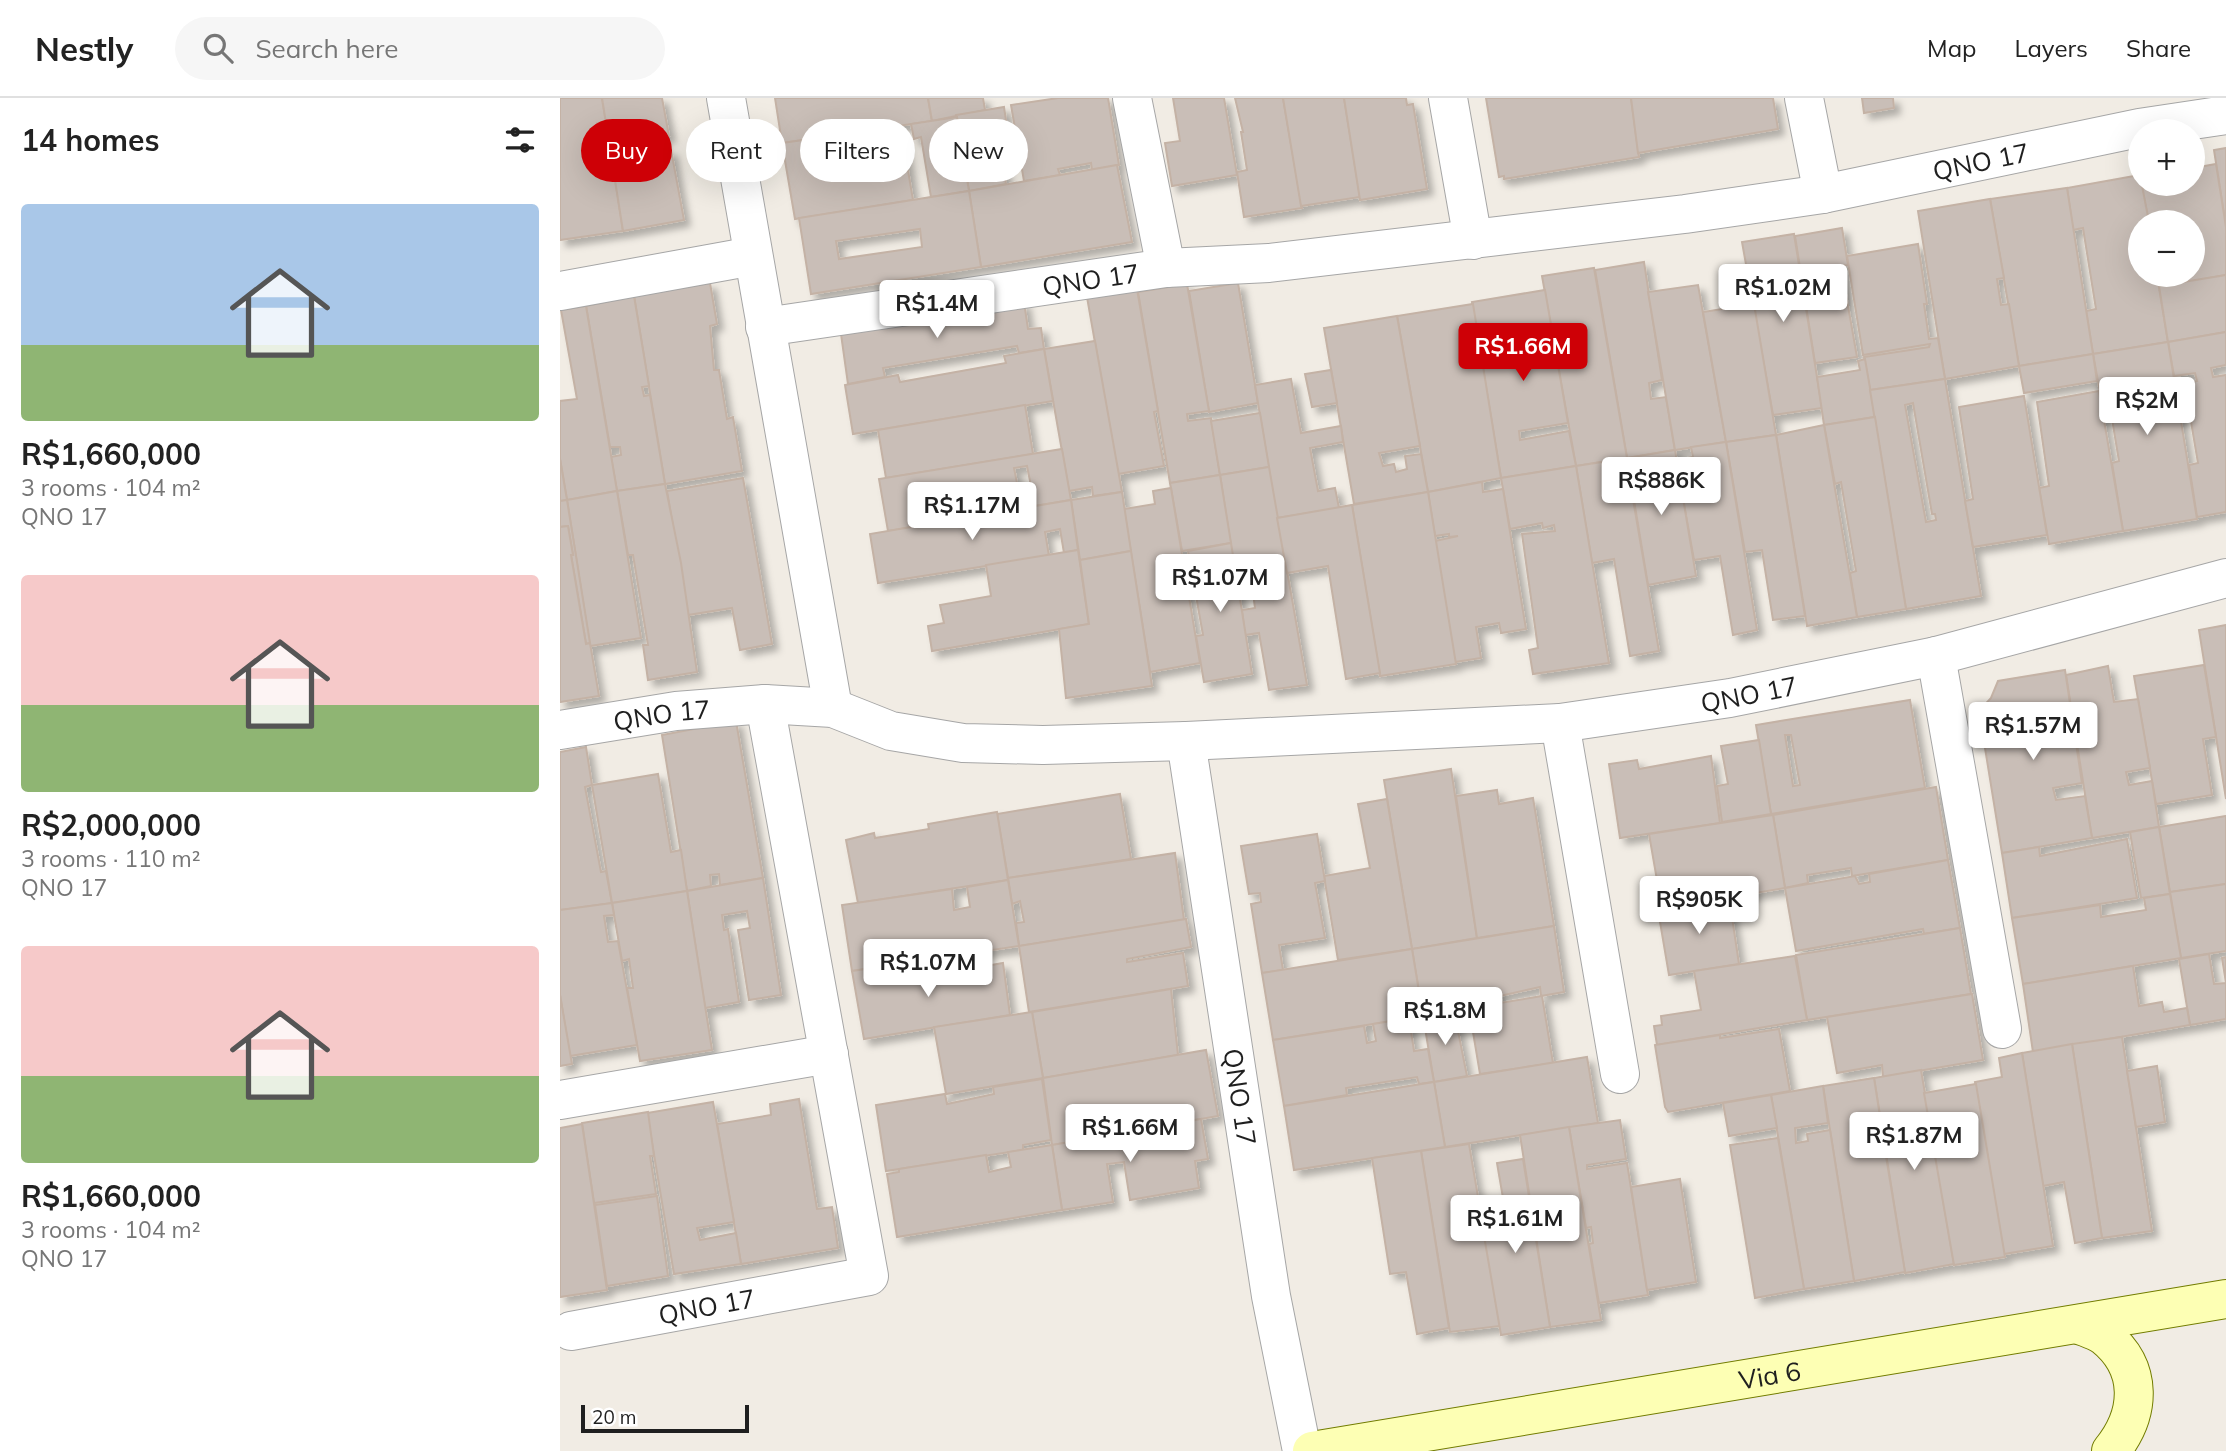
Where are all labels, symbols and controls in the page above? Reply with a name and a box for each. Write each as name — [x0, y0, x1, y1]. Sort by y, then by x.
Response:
search box — [175, 17, 665, 80]
text: Nestly — [35, 28, 133, 69]
icon: search — [199, 29, 237, 67]
text: Search here — [255, 32, 398, 65]
text: Map — [1927, 33, 1976, 63]
text: Layers — [2014, 33, 2088, 63]
text: Share — [2126, 33, 2191, 63]
chip: Buy — [581, 119, 672, 182]
chip: Rent — [686, 119, 786, 182]
chip: Filters — [800, 119, 915, 182]
chip: New — [929, 119, 1028, 182]
map controls — [2128, 119, 2205, 287]
button: + — [2128, 119, 2205, 196]
text: 14 homes — [21, 121, 160, 159]
icon: filters — [501, 121, 539, 159]
street label: QNO 17 — [1930, 135, 2032, 187]
button: − — [2128, 210, 2205, 287]
icon: home — [217, 250, 343, 376]
street label: QNO 17 — [1040, 256, 1141, 303]
pin: R$1.02M — [1718, 264, 1848, 324]
text: R$1.02M — [1734, 272, 1832, 301]
pin: R$1.4M — [880, 280, 994, 340]
text: R$1.4M — [895, 288, 979, 317]
pin: R$1.66M — [1458, 324, 1588, 383]
text: R$1.66M — [1474, 331, 1572, 360]
pin: R$2M — [2106, 378, 2188, 437]
text: R$2M — [2115, 385, 2179, 414]
text: R$1,660,000 — [21, 435, 201, 473]
pin: R$886K — [1604, 458, 1718, 517]
text: R$886K — [1618, 465, 1704, 494]
text: 3 rooms · 104 m² — [21, 473, 201, 502]
pin: R$1.17M — [907, 482, 1037, 542]
text: R$1.17M — [923, 490, 1021, 519]
text: QNO 17 — [21, 502, 107, 531]
pin: R$1.07M — [1155, 554, 1285, 614]
text: R$1.07M — [1171, 562, 1269, 591]
icon: home — [217, 621, 343, 747]
street label: QNO 17 — [1698, 668, 1800, 719]
street label: QNO 17 — [611, 692, 711, 738]
pin: R$1.57M — [1968, 702, 2098, 762]
text: R$1.57M — [1984, 710, 2082, 739]
text: R$2,000,000 — [21, 806, 201, 844]
text: 3 rooms · 110 m² — [21, 844, 201, 873]
text: QNO 17 — [21, 873, 107, 902]
pin: R$905K — [1642, 876, 1756, 936]
text: R$905K — [1656, 884, 1742, 913]
pin: R$1.07M — [863, 940, 993, 999]
text: R$1.07M — [879, 947, 977, 976]
pin: R$1.8M — [1388, 988, 1502, 1047]
icon: home — [217, 992, 343, 1118]
text: R$1.8M — [1403, 995, 1487, 1024]
street label: QNO 17 — [1217, 1046, 1264, 1148]
pin: R$1.66M — [1065, 1104, 1195, 1164]
text: R$1.66M — [1081, 1112, 1179, 1141]
pin: R$1.87M — [1849, 1112, 1979, 1172]
text: R$1.87M — [1865, 1120, 1963, 1149]
text: R$1,660,000 — [21, 1177, 201, 1215]
pin: R$1.61M — [1450, 1196, 1580, 1255]
text: R$1.61M — [1466, 1203, 1564, 1232]
text: 3 rooms · 104 m² — [21, 1215, 201, 1244]
text: QNO 17 — [21, 1244, 107, 1273]
street label: QNO 17 — [656, 1281, 758, 1331]
street label: Via 6 — [1736, 1353, 1803, 1396]
scale bar — [581, 1402, 749, 1434]
text: 20 m — [592, 1405, 636, 1429]

